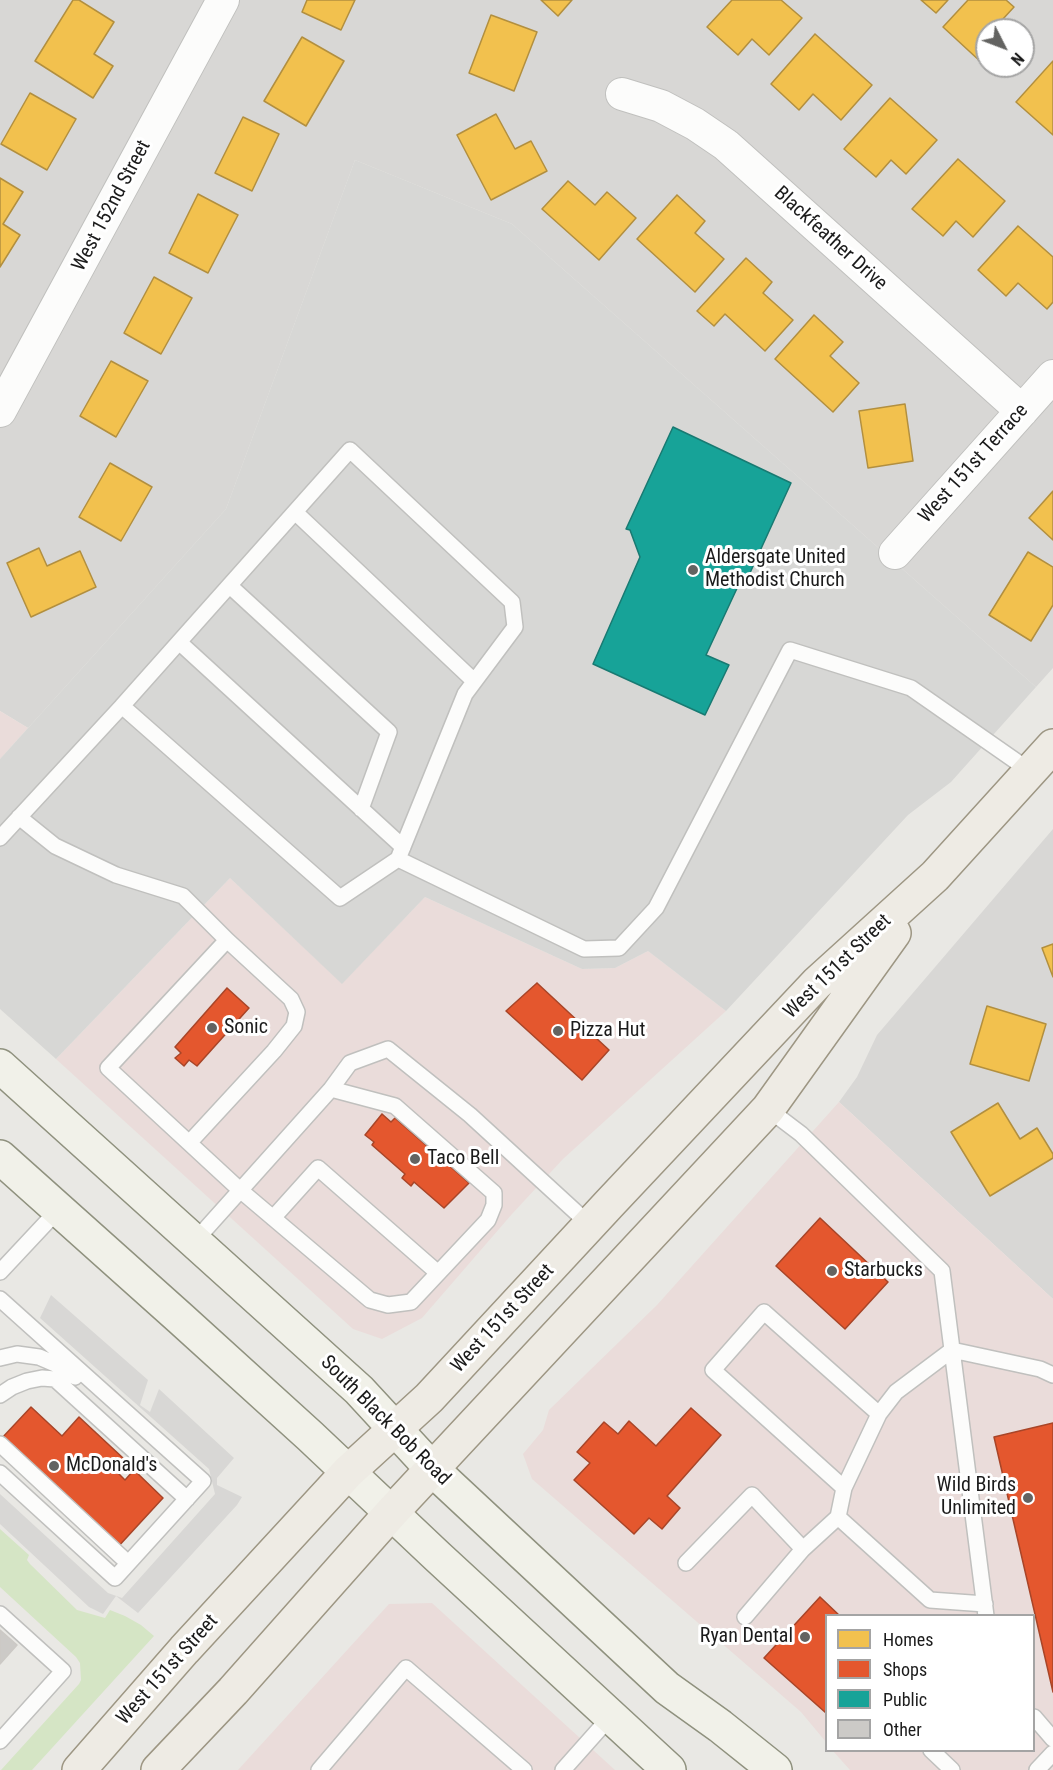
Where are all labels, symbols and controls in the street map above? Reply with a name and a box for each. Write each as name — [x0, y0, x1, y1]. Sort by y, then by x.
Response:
north arrow — [975, 18, 1035, 78]
text: N — [1007, 49, 1028, 69]
street label: West 152nd Street — [67, 137, 157, 275]
street label: Blackfeather Drive — [768, 182, 892, 296]
street label: West 151st Terrace — [914, 399, 1034, 529]
place label: Aldersgate United Methodist Church — [705, 546, 846, 593]
marker: Aldersgate United Methodist Church — [686, 563, 700, 577]
street label: West 151st Street — [779, 910, 897, 1024]
place label: Sonic — [224, 1016, 268, 1040]
place label: Pizza Hut — [570, 1019, 645, 1043]
marker: Sonic — [205, 1021, 219, 1035]
marker: Pizza Hut — [551, 1024, 565, 1038]
place label: Taco Bell — [427, 1147, 499, 1171]
marker: Taco Bell — [408, 1152, 422, 1166]
place label: Starbucks — [844, 1259, 923, 1283]
street label: West 151st Street — [446, 1260, 560, 1378]
marker: Starbucks — [825, 1264, 839, 1278]
street label: South Black Bob Road — [315, 1351, 455, 1491]
place label: McDonald's — [66, 1454, 157, 1478]
marker: McDonald's — [47, 1459, 61, 1473]
place label: Wild Birds Unlimited — [937, 1474, 1016, 1521]
marker: Wild Birds Unlimited — [1021, 1491, 1035, 1505]
street label: West 151st Street — [112, 1610, 224, 1730]
legend — [825, 1614, 1035, 1752]
place label: Ryan Dental — [700, 1625, 793, 1649]
text: Homes — [883, 1629, 933, 1650]
marker: Ryan Dental — [798, 1630, 812, 1644]
text: Shops — [883, 1659, 927, 1680]
text: Public — [883, 1689, 927, 1710]
text: Other — [883, 1719, 922, 1740]

